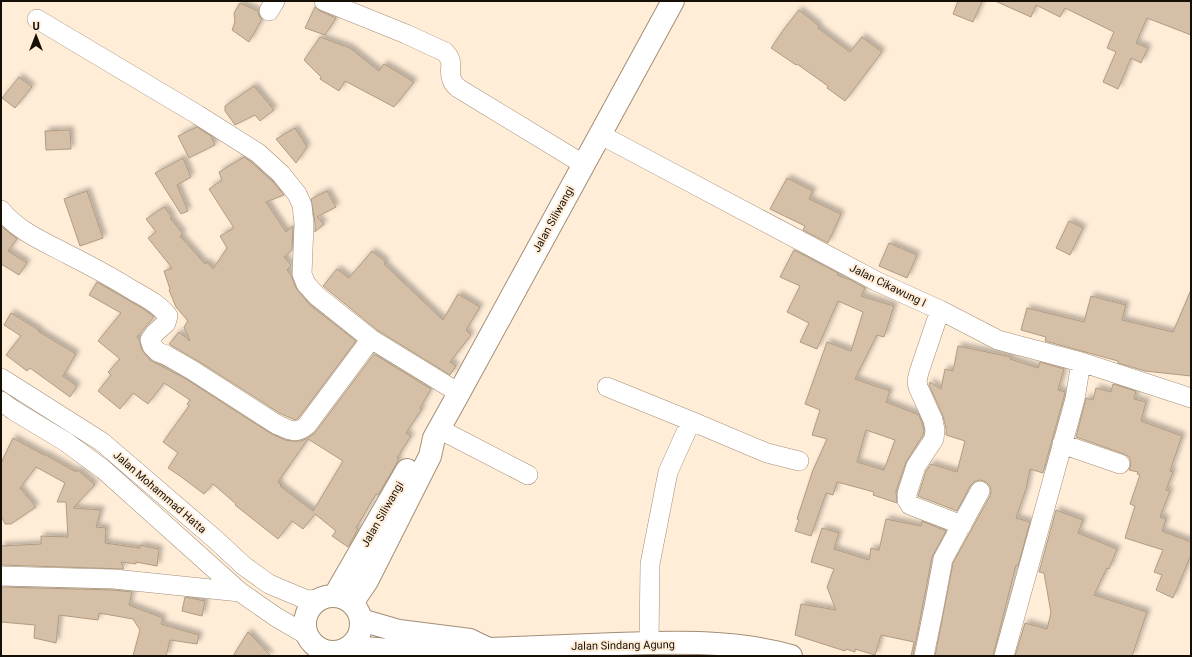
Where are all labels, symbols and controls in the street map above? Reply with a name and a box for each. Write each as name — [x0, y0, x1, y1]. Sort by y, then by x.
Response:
north arrow — [16, 16, 56, 56]
text: U — [32, 20, 40, 33]
street label: Jalan Siliwangi — [530, 184, 577, 254]
street label: Jalan Cikawung I — [848, 261, 928, 310]
street label: Jalan Mohammad Hatta — [111, 449, 209, 536]
street label: Jalan Siliwangi — [358, 479, 406, 549]
street label: Jalan Sindang Agung — [571, 638, 675, 653]

